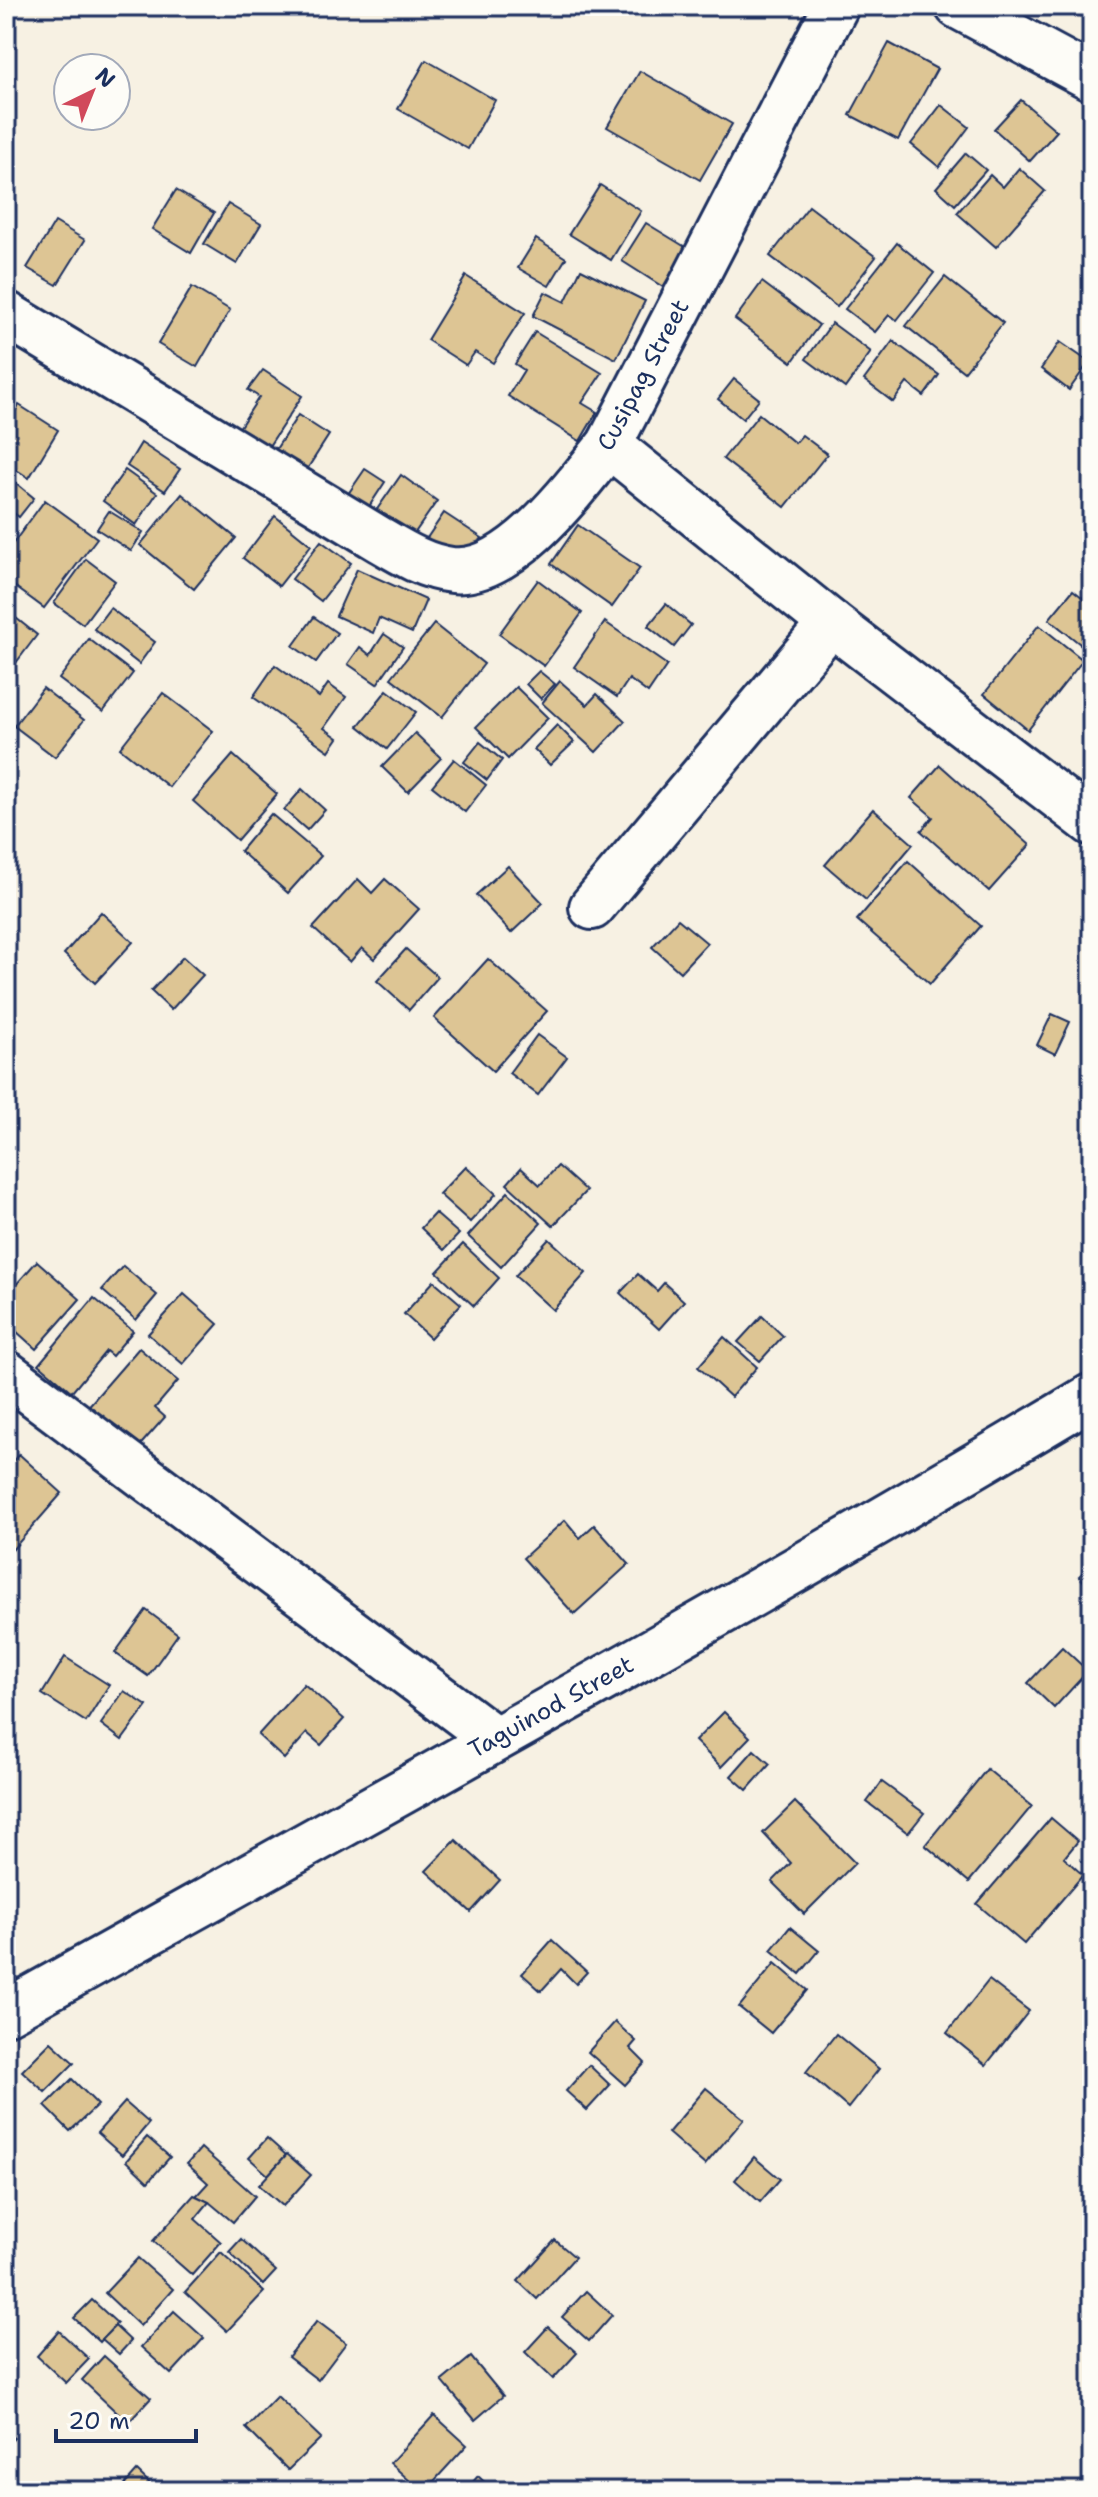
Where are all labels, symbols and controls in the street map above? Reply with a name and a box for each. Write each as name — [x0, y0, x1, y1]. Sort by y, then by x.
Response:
north arrow — [52, 52, 132, 132]
text: N — [89, 61, 122, 94]
street label: Cusipag Street — [590, 294, 696, 456]
street label: Taguinod Street — [463, 1648, 639, 1766]
scale bar — [56, 2393, 196, 2443]
text: 20 m — [68, 2405, 130, 2437]

